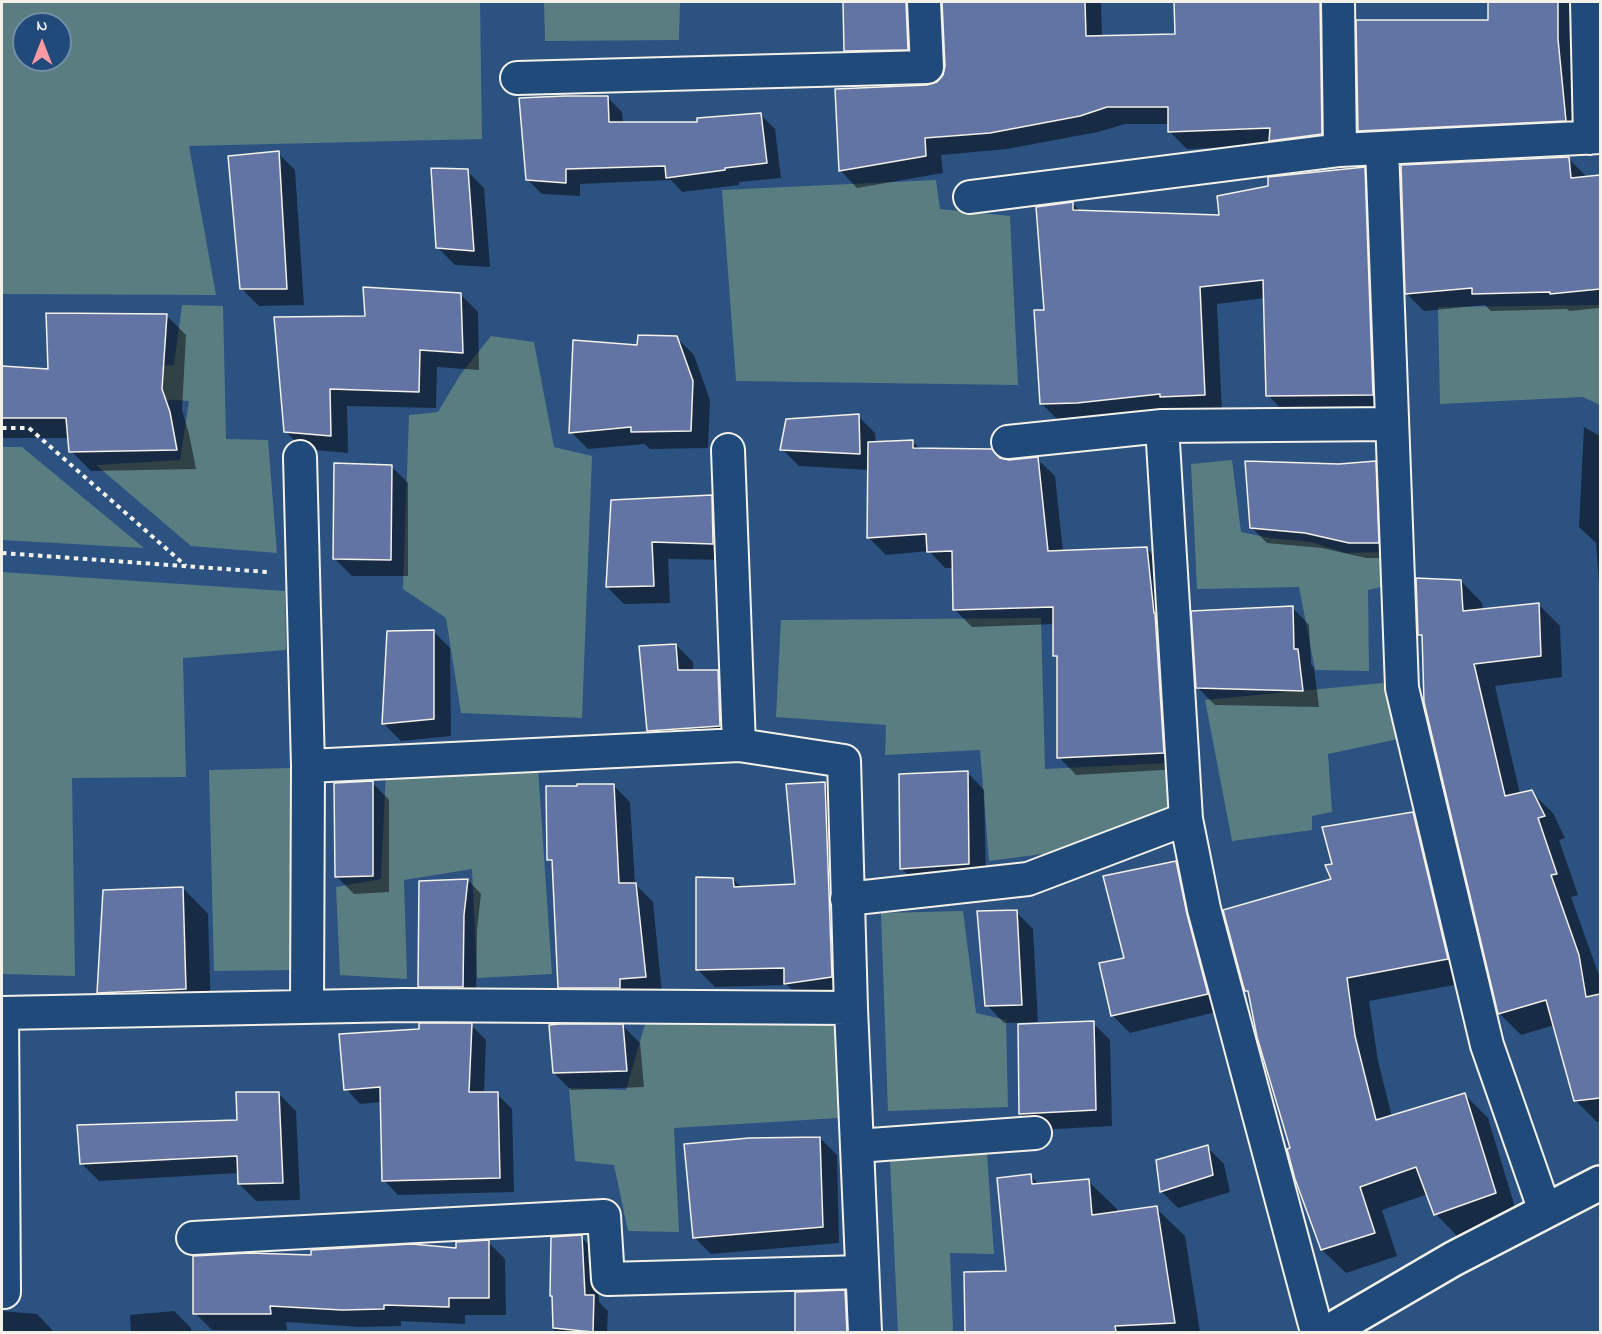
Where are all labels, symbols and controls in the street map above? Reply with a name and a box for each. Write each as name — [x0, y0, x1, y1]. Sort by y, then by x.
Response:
north arrow — [12, 12, 72, 72]
text: N — [37, 14, 47, 38]

